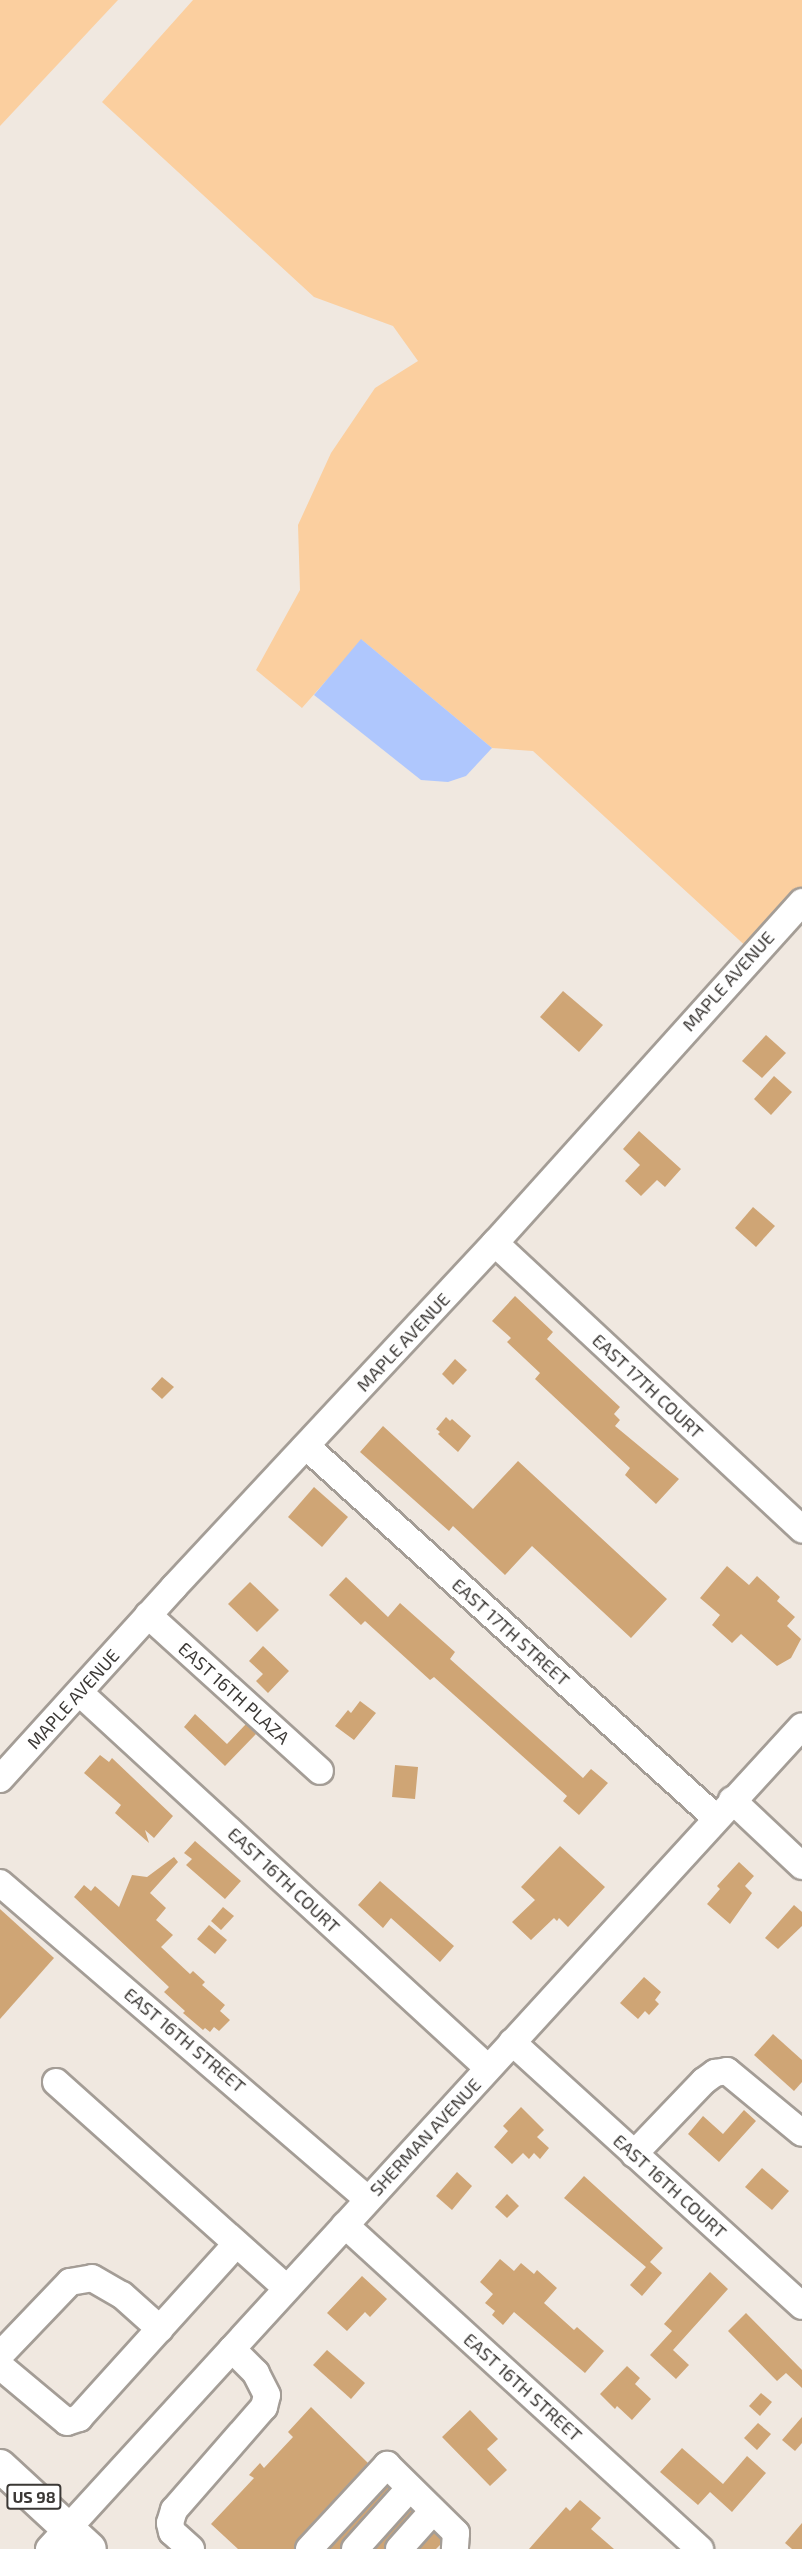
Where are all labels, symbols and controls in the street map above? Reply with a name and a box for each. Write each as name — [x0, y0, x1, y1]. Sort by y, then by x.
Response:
street label: MAPLE AVENUE — [677, 926, 779, 1036]
street label: MAPLE AVENUE — [352, 1288, 454, 1396]
street label: EAST 17TH COURT — [588, 1329, 708, 1443]
street label: EAST 17TH STREET — [448, 1573, 574, 1691]
street label: EAST 16TH PLAZA — [174, 1637, 294, 1749]
street label: MAPLE AVENUE — [22, 1644, 124, 1754]
street label: EAST 16TH COURT — [224, 1823, 344, 1937]
street label: EAST 16TH STREET — [120, 1983, 250, 2097]
street label: SHERMAN AVENUE — [365, 2074, 485, 2200]
street label: EAST 16TH COURT — [609, 2129, 731, 2243]
street label: EAST 16TH STREET — [459, 2328, 587, 2446]
road number: US 98 — [6, 2484, 63, 2510]

